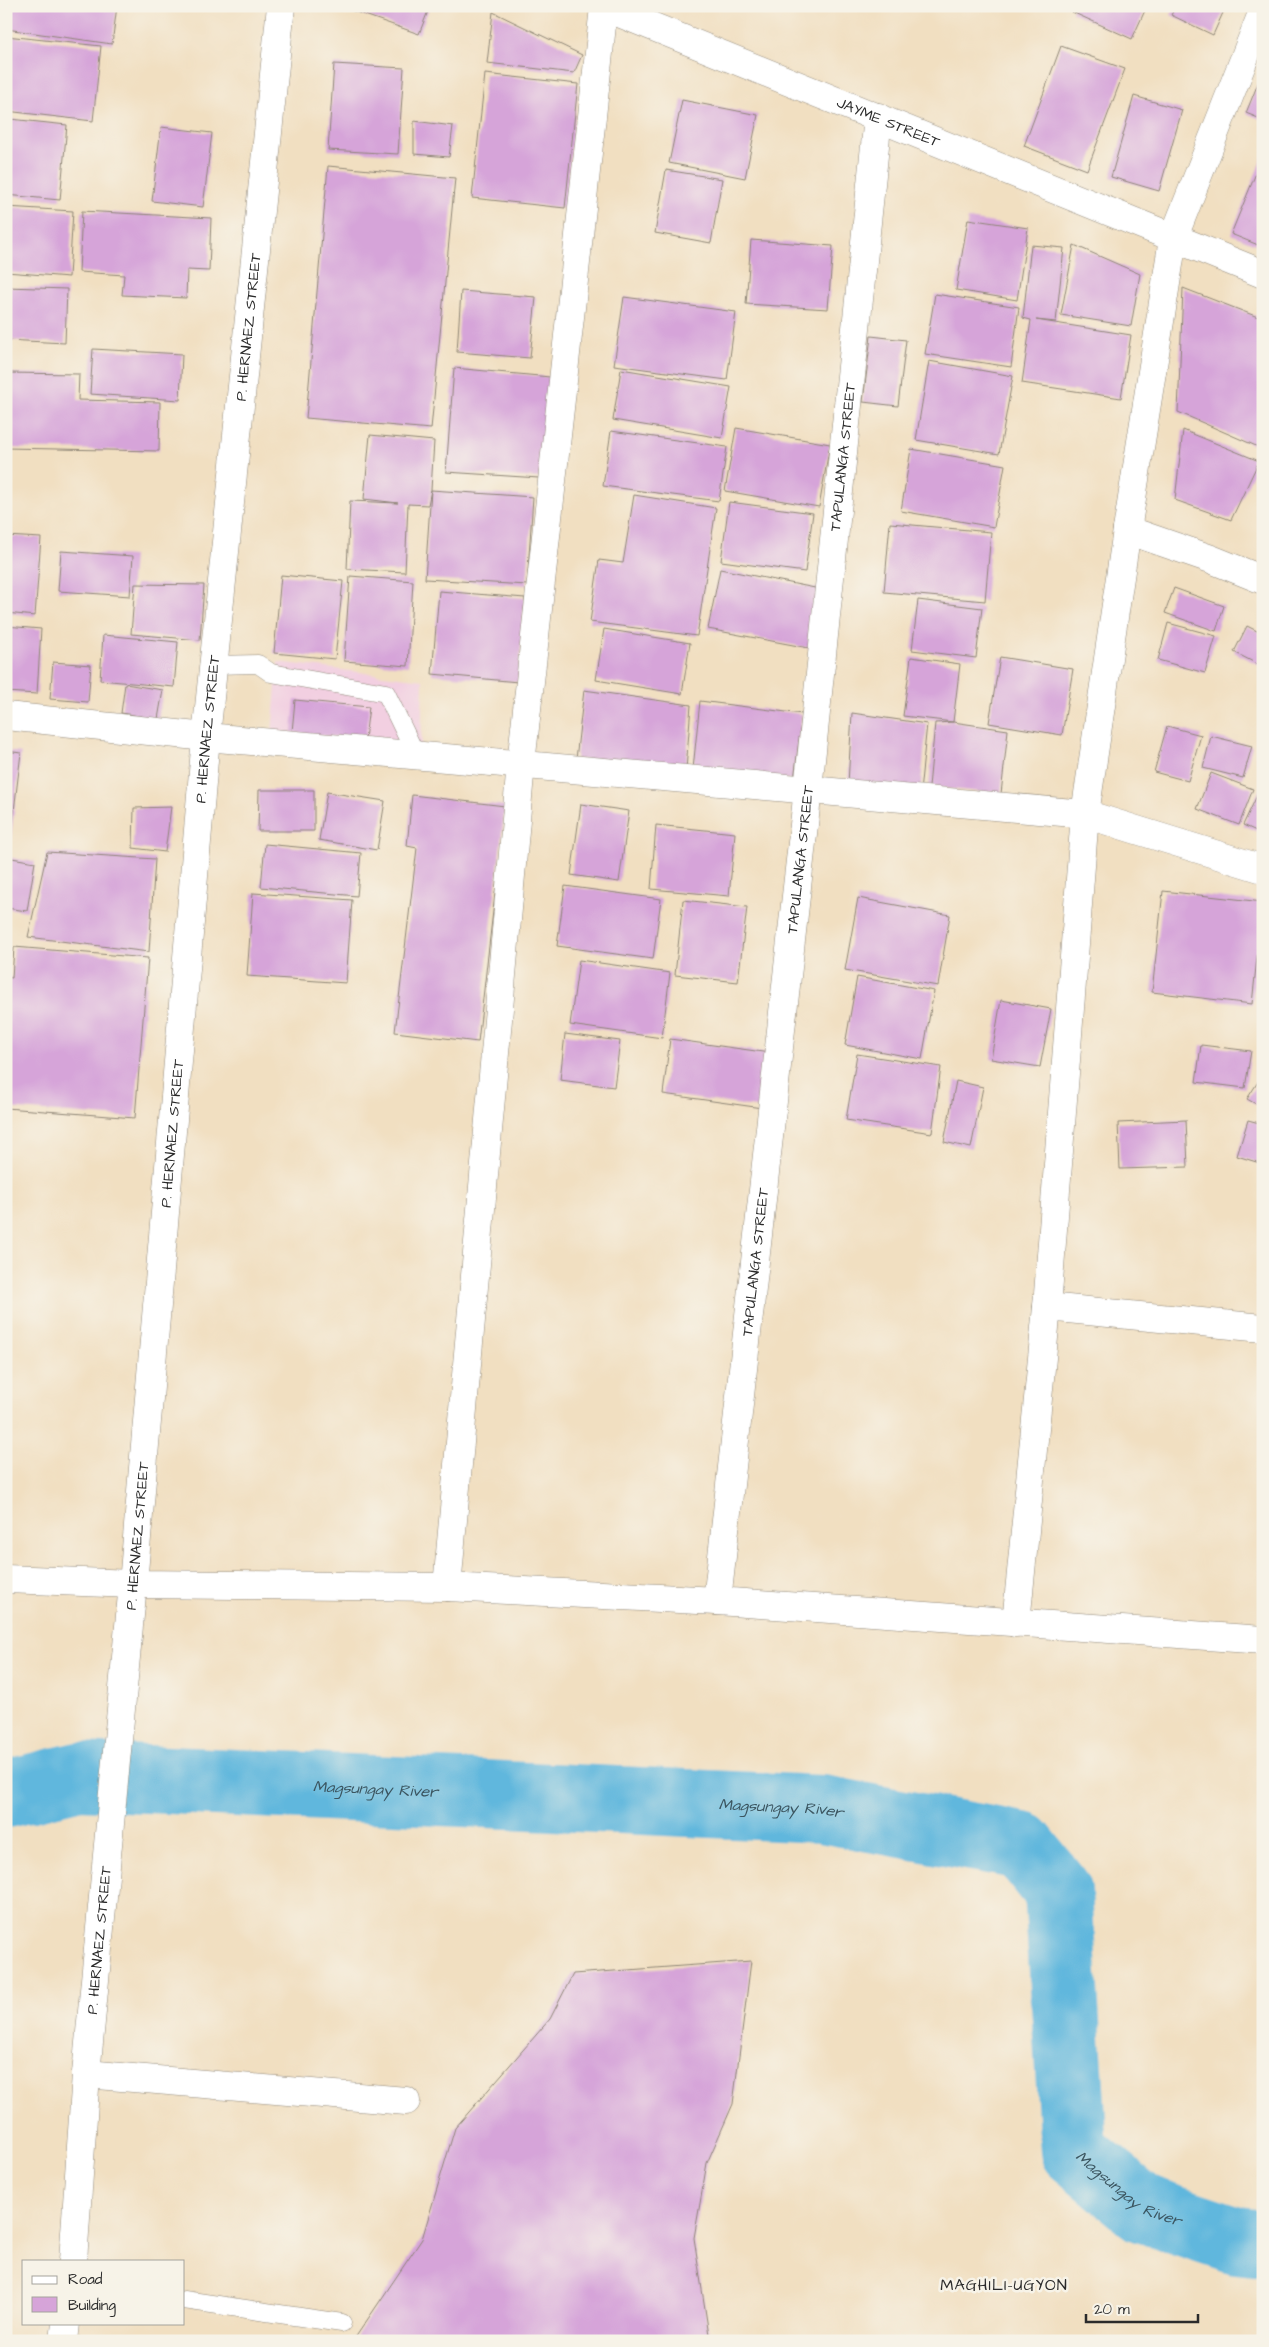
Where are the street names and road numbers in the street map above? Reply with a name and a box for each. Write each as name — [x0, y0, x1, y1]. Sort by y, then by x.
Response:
street label: JAYME STREET — [834, 92, 944, 153]
street label: P. HERNAEZ STREET — [230, 251, 266, 402]
street label: TAPULANGA STREET — [824, 381, 861, 532]
street label: P. HERNAEZ STREET — [190, 653, 225, 804]
street label: TAPULANGA STREET — [781, 784, 819, 935]
street label: P. HERNAEZ STREET — [155, 1058, 189, 1208]
street label: TAPULANGA STREET — [736, 1186, 774, 1337]
street label: P. HERNAEZ STREET — [120, 1460, 154, 1611]
street label: P. HERNAEZ STREET — [81, 1864, 116, 2015]

